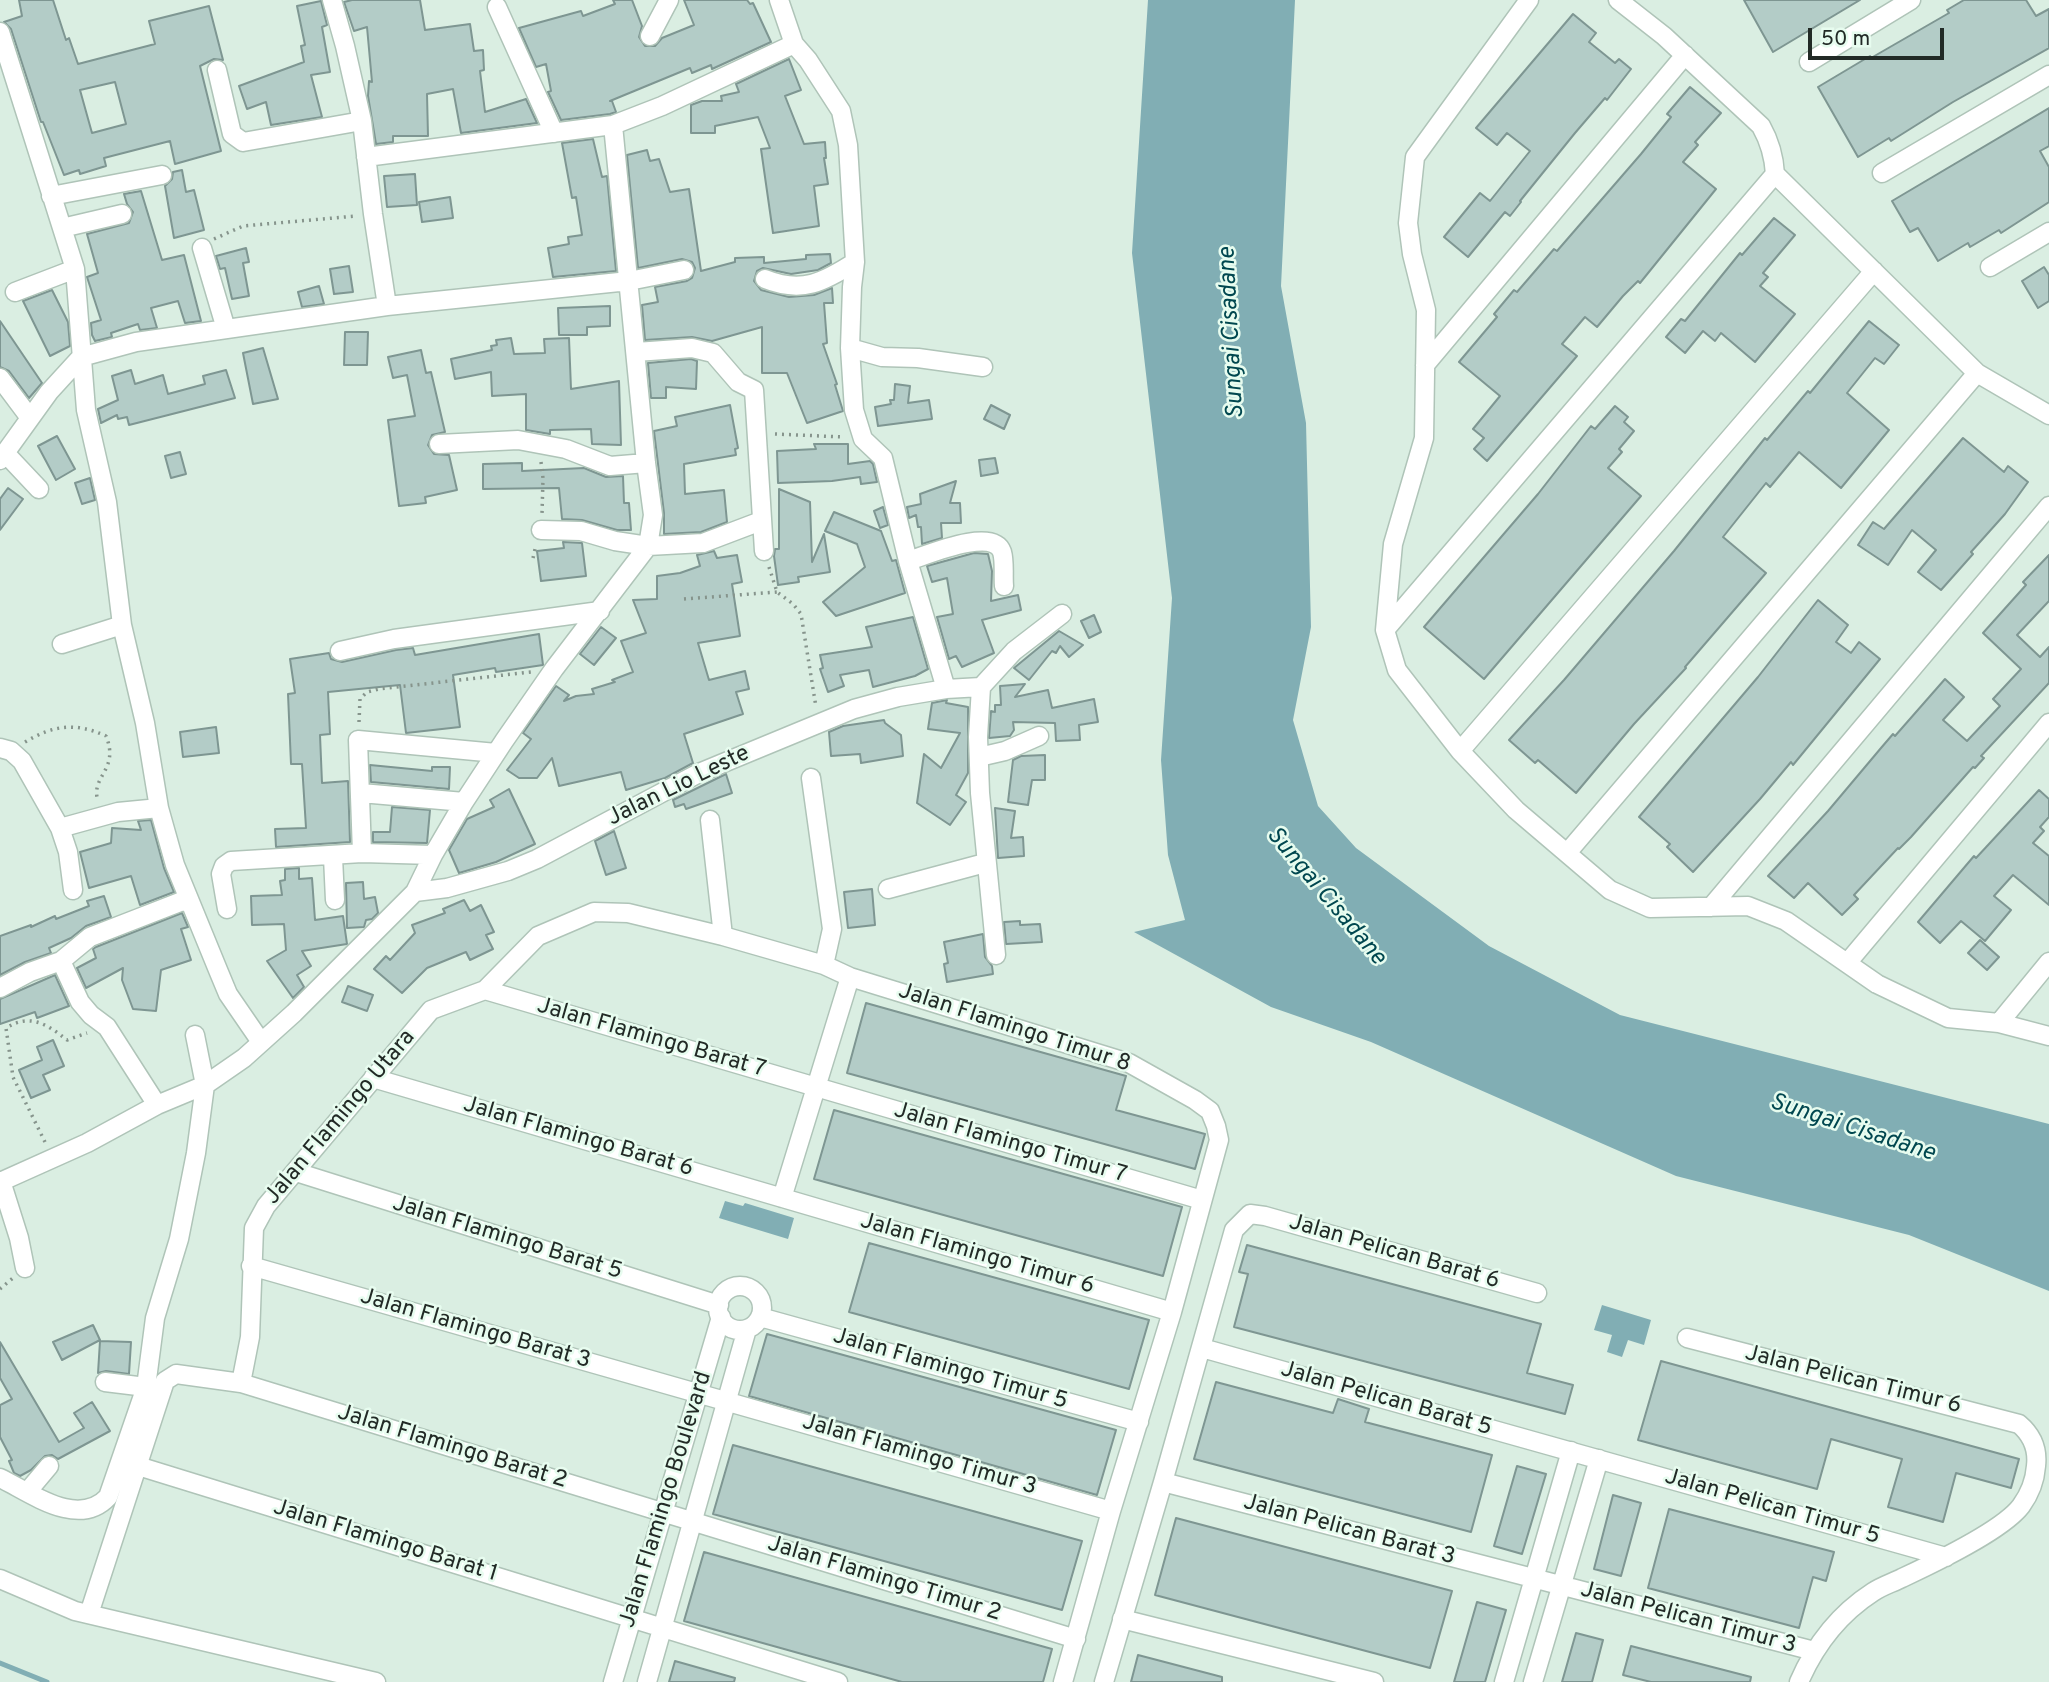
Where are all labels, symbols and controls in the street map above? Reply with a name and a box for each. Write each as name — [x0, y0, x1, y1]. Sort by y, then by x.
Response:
scale bar — [1811, 14, 1948, 58]
text: 50 m — [1821, 26, 1870, 53]
water label: Sungai Cisadane — [1214, 246, 1252, 420]
street label: Jalan Lio Leste — [603, 741, 755, 833]
water label: Sungai Cisadane — [1259, 822, 1391, 972]
street label: Jalan Flamingo Timur 8 — [894, 978, 1134, 1080]
street label: Jalan Flamingo Barat 7 — [534, 993, 768, 1085]
street label: Jalan Flamingo Utara — [260, 1025, 422, 1211]
water label: Sungai Cisadane — [1766, 1089, 1938, 1169]
street label: Jalan Flamingo Barat 6 — [460, 1092, 696, 1184]
street label: Jalan Flamingo Timur 7 — [891, 1098, 1129, 1190]
street label: Jalan Flamingo Barat 5 — [389, 1191, 625, 1287]
street label: Jalan Flamingo Timur 6 — [857, 1208, 1097, 1302]
street label: Jalan Pelican Barat 6 — [1285, 1210, 1503, 1296]
street label: Jalan Flamingo Barat 3 — [357, 1284, 593, 1376]
street label: Jalan Flamingo Timur 5 — [829, 1323, 1071, 1417]
street label: Jalan Pelican Timur 6 — [1742, 1341, 1964, 1421]
street label: Jalan Pelican Barat 5 — [1277, 1357, 1495, 1443]
street label: Jalan Flamingo Boulevard — [615, 1369, 719, 1631]
street label: Jalan Flamingo Barat 2 — [334, 1400, 570, 1496]
street label: Jalan Flamingo Timur 3 — [799, 1409, 1039, 1503]
street label: Jalan Pelican Timur 5 — [1661, 1464, 1883, 1552]
street label: Jalan Pelican Barat 3 — [1240, 1489, 1458, 1573]
street label: Jalan Flamingo Barat 1 — [270, 1495, 500, 1589]
street label: Jalan Flamingo Timur 2 — [764, 1531, 1004, 1629]
street label: Jalan Pelican Timur 3 — [1577, 1577, 1799, 1661]

